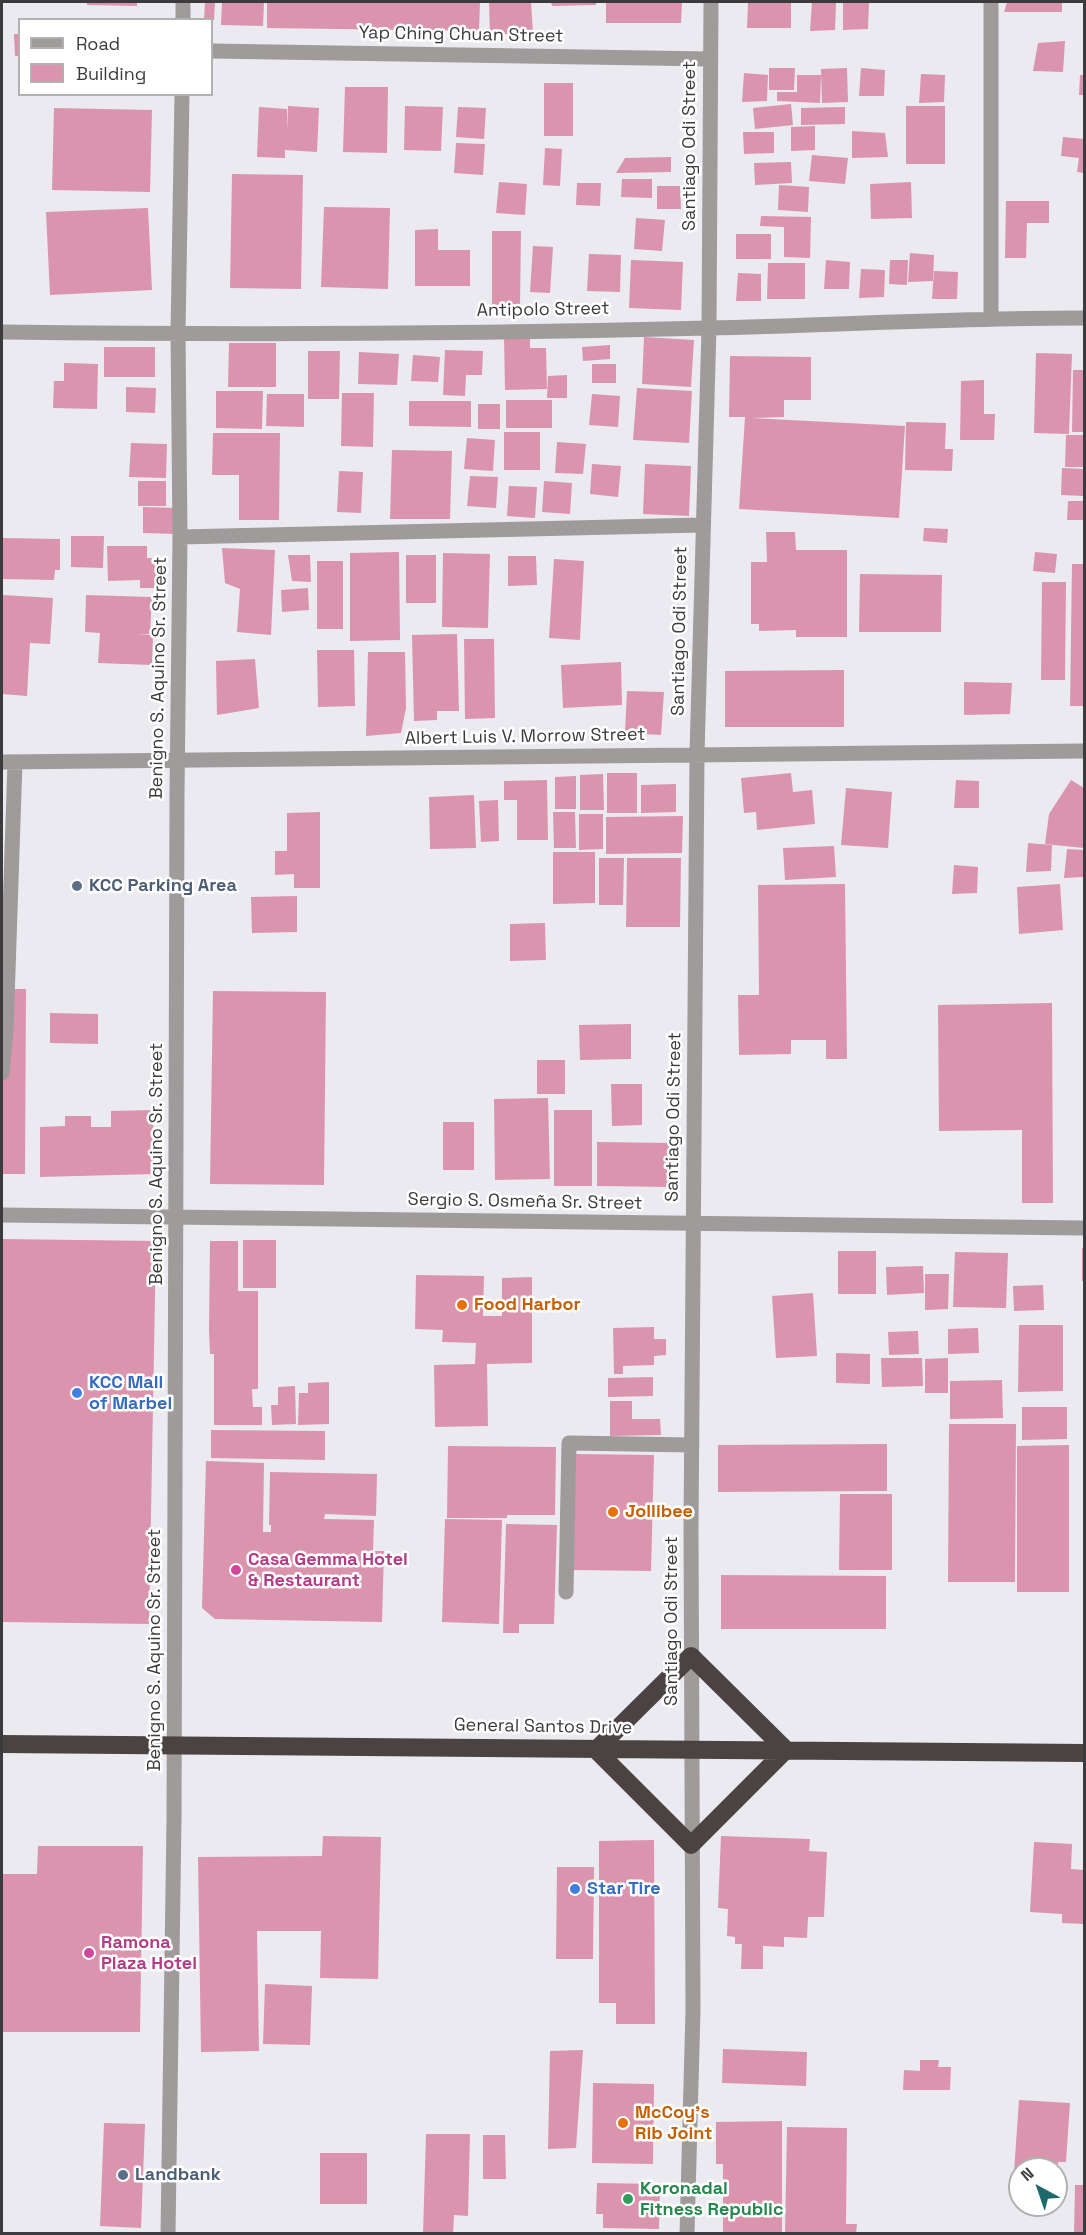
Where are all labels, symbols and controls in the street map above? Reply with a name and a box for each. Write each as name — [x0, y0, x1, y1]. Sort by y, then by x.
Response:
legend — [18, 18, 213, 96]
street label: Yap Ching Chuan Street — [358, 22, 564, 48]
text: Road — [76, 32, 120, 55]
street label: Santiago Odi Street — [679, 61, 701, 231]
text: Building — [76, 62, 146, 85]
street label: Antipolo Street — [476, 298, 610, 322]
street label: Santiago Odi Street — [668, 546, 692, 716]
street label: Benigno S. Aquino Sr. Street — [146, 557, 172, 799]
street label: Albert Luis V. Morrow Street — [404, 724, 646, 750]
place label: KCC Parking Area — [89, 875, 237, 897]
marker: KCC Parking Area — [70, 879, 84, 893]
street label: Santiago Odi Street — [662, 1032, 686, 1202]
street label: Benigno S. Aquino Sr. Street — [146, 1043, 168, 1285]
street label: Sergio S. Osmeña Sr. Street — [408, 1189, 642, 1215]
place label: Food Harbor — [474, 1294, 581, 1316]
marker: Food Harbor — [455, 1298, 469, 1312]
place label: KCC Mall of Marbel — [89, 1372, 172, 1414]
marker: KCC Mall of Marbel — [70, 1386, 84, 1400]
place label: Jollibee — [625, 1501, 693, 1523]
marker: Jollibee — [606, 1505, 620, 1519]
street label: Benigno S. Aquino Sr. Street — [144, 1529, 166, 1771]
street label: Santiago Odi Street — [661, 1536, 683, 1706]
place label: Casa Gemma Hotel & Restaurant — [248, 1549, 408, 1592]
marker: Casa Gemma Hotel & Restaurant — [229, 1563, 243, 1577]
street label: General Santos Drive — [454, 1715, 632, 1739]
place label: Star Tire — [587, 1878, 661, 1900]
marker: Star Tire — [568, 1882, 582, 1896]
place label: Ramona Plaza Hotel — [101, 1932, 197, 1974]
marker: Ramona Plaza Hotel — [82, 1946, 96, 1960]
place label: McCoy's Rib Joint — [635, 2102, 712, 2144]
marker: McCoy's Rib Joint — [616, 2116, 630, 2130]
north arrow — [1008, 2157, 1068, 2217]
text: N — [1017, 2163, 1038, 2186]
place label: Landbank — [135, 2164, 221, 2186]
marker: Landbank — [116, 2168, 130, 2182]
place label: Koronadal Fitness Republic — [640, 2178, 783, 2220]
marker: Koronadal Fitness Republic — [621, 2192, 635, 2206]

